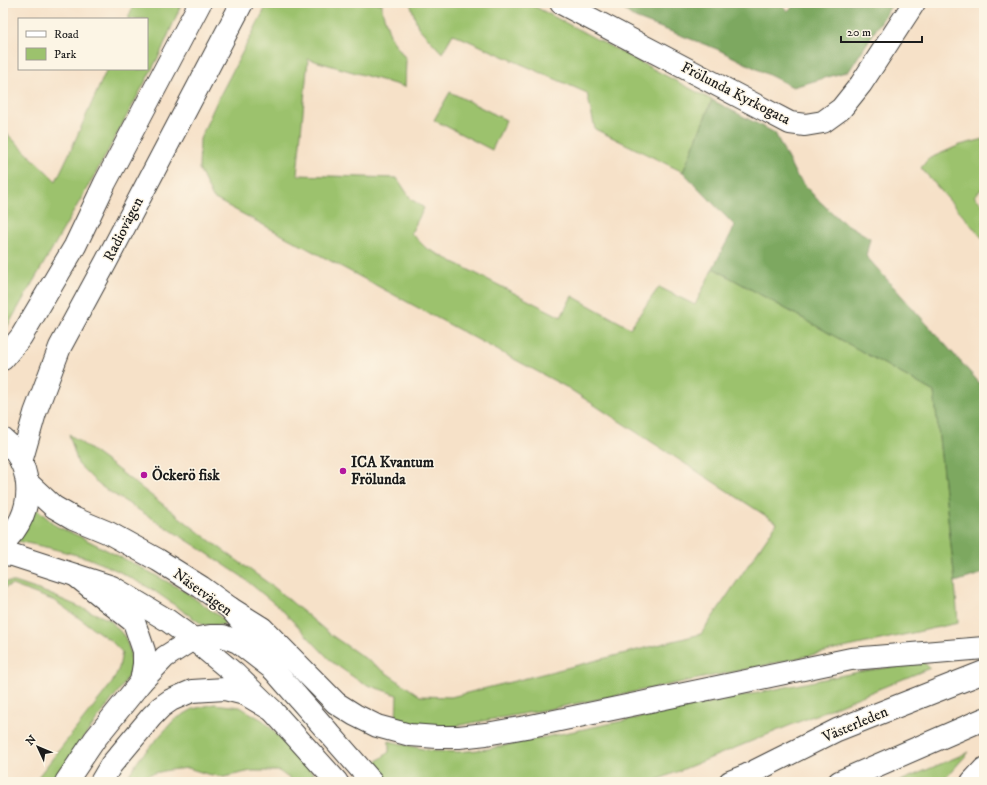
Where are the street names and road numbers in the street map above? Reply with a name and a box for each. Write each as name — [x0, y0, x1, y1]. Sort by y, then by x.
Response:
street label: Frölunda Kyrkogata — [678, 58, 794, 129]
street label: Radiovägen — [99, 194, 148, 264]
street label: Näsetvägen — [169, 565, 236, 620]
street label: Västerleden — [819, 702, 891, 747]

